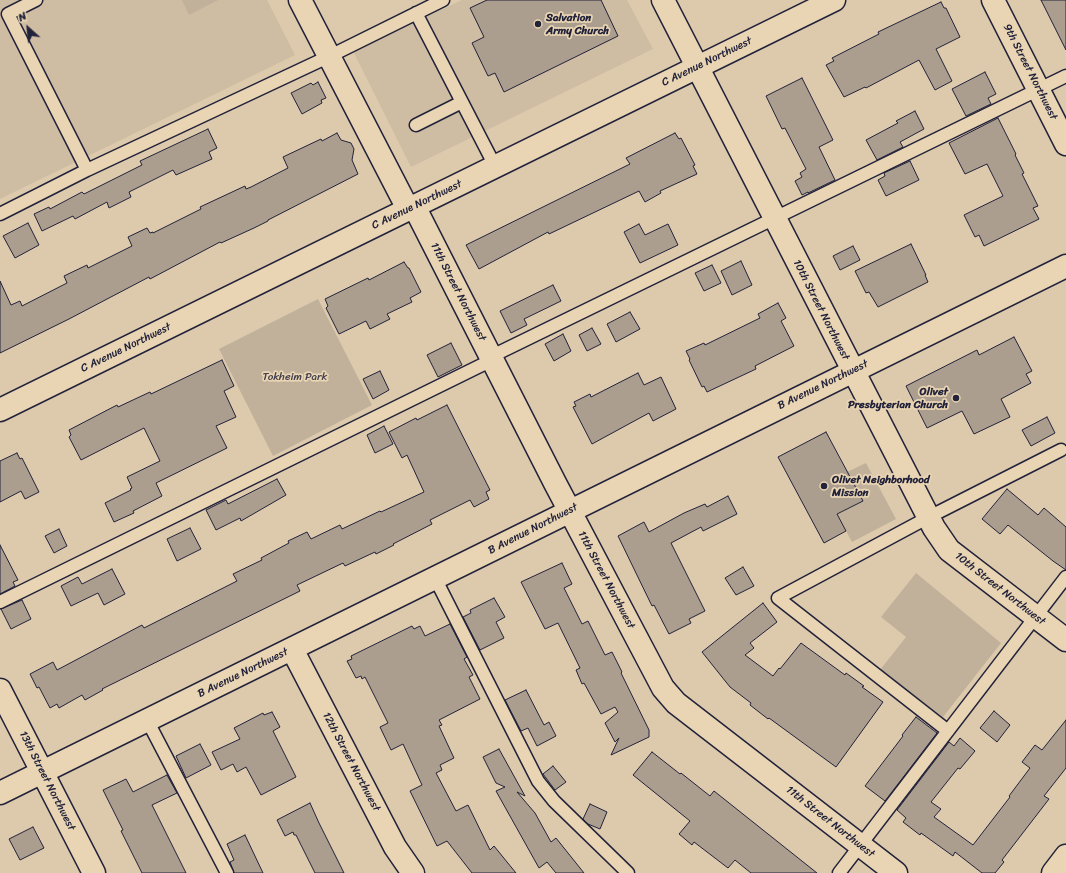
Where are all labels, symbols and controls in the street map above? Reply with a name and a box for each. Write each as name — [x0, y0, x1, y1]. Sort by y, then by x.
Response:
text: N — [15, 7, 30, 27]
north arrow — [8, 8, 48, 48]
place label: Salvation Army Church — [546, 11, 609, 37]
marker: Salvation Army Church — [533, 19, 543, 29]
street label: 9th Street Northwest — [1000, 22, 1060, 122]
street label: C Avenue Northwest — [660, 34, 754, 90]
street label: C Avenue Northwest — [370, 177, 464, 233]
street label: 11th Street Northwest — [427, 241, 489, 343]
street label: 10th Street Northwest — [790, 258, 852, 362]
street label: C Avenue Northwest — [79, 320, 173, 376]
street label: B Avenue Northwest — [776, 357, 870, 413]
park label: Tokheim Park — [263, 370, 327, 384]
place label: Olivet Presbyterian Church — [848, 385, 948, 411]
marker: Olivet Presbyterian Church — [951, 393, 961, 403]
place label: Olivet Neighborhood Mission — [832, 473, 930, 499]
marker: Olivet Neighborhood Mission — [819, 481, 829, 491]
street label: B Avenue Northwest — [486, 501, 580, 557]
street label: 11th Street Northwest — [575, 529, 637, 631]
street label: 10th Street Northwest — [952, 550, 1048, 628]
street label: B Avenue Northwest — [196, 645, 290, 701]
street label: 12th Street Northwest — [319, 710, 383, 814]
street label: 13th Street Northwest — [16, 729, 78, 833]
street label: 11th Street Northwest — [783, 783, 877, 861]

